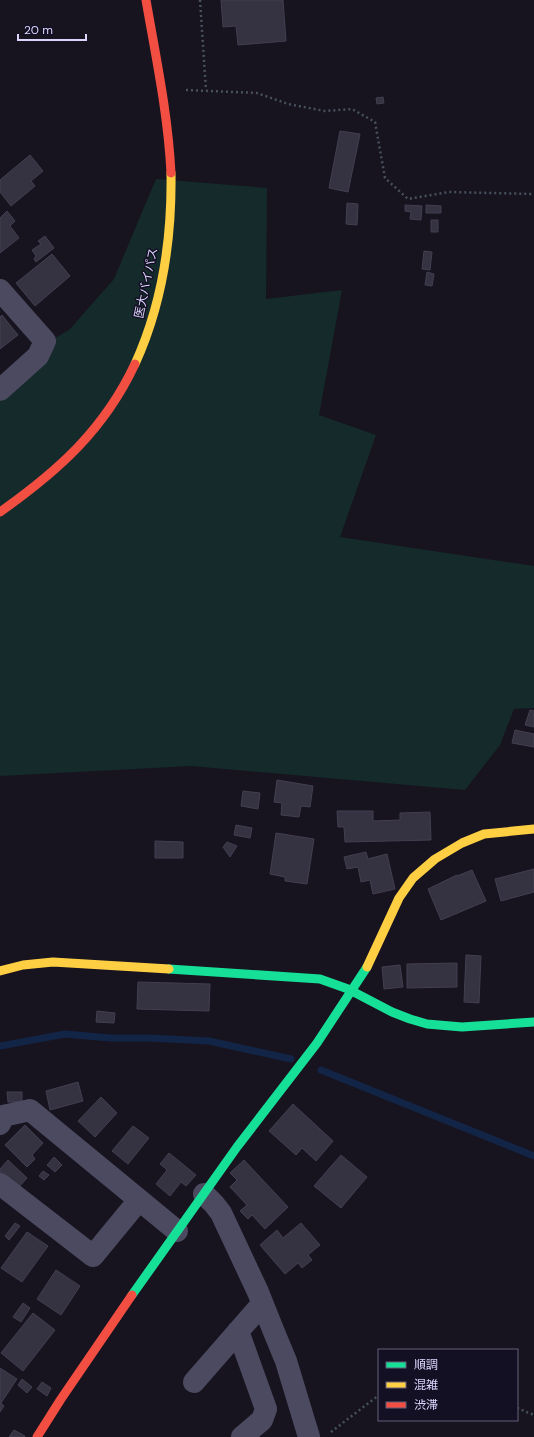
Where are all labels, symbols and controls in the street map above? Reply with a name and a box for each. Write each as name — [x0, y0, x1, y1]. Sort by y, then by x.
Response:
scale bar — [18, 16, 86, 42]
text: 20 m — [24, 22, 53, 38]
street label: 医大バイパス — [131, 246, 161, 320]
legend — [378, 1349, 518, 1421]
text: 順調 — [414, 1357, 438, 1373]
text: 混雑 — [414, 1377, 438, 1393]
text: 渋滞 — [414, 1397, 438, 1413]

